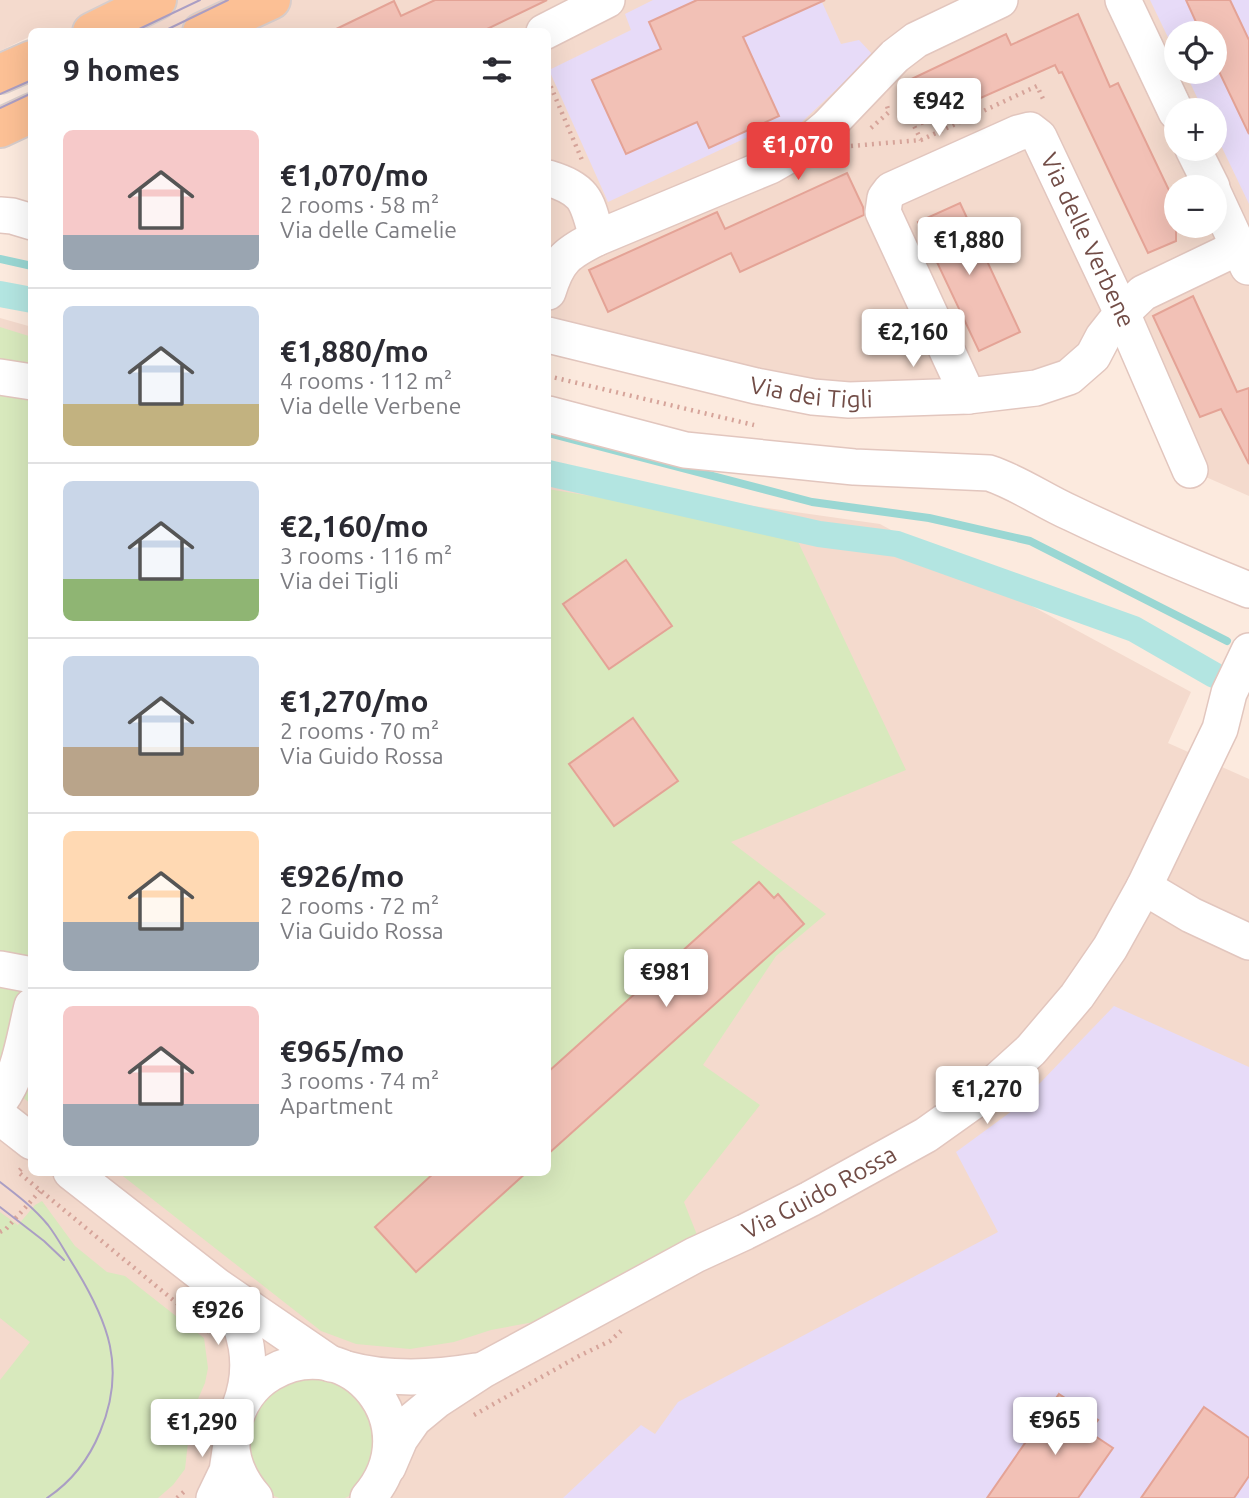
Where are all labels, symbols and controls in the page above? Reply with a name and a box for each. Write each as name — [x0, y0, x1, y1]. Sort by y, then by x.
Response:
map controls — [1164, 21, 1227, 238]
button: locate — [1164, 21, 1227, 84]
icon: filters — [478, 51, 516, 89]
text: 9 homes — [63, 53, 180, 87]
pin: €942 — [898, 78, 980, 138]
text: €942 — [913, 88, 965, 113]
button: + — [1164, 98, 1227, 161]
pin: €1,070 — [741, 122, 855, 182]
text: €1,070 — [763, 132, 833, 157]
street label: Via delle Verbene — [1036, 149, 1141, 331]
icon: home — [119, 158, 203, 242]
text: €1,070/mo — [280, 158, 429, 192]
button: − — [1164, 175, 1227, 238]
text: 2 rooms · 58 m² — [280, 192, 439, 217]
text: Via delle Camelie — [280, 217, 457, 242]
pin: €1,880 — [912, 218, 1026, 277]
text: €1,880 — [934, 227, 1004, 252]
pin: €2,160 — [856, 310, 970, 369]
text: €2,160 — [878, 319, 948, 344]
icon: home — [119, 334, 203, 418]
text: €1,880/mo — [280, 334, 429, 368]
text: 4 rooms · 112 m² — [280, 368, 452, 393]
street label: Via dei Tigli — [747, 371, 873, 413]
text: Via delle Verbene — [280, 393, 461, 418]
icon: home — [119, 509, 203, 593]
text: €2,160/mo — [280, 509, 429, 543]
text: 3 rooms · 116 m² — [280, 543, 452, 568]
text: Via dei Tigli — [280, 568, 399, 593]
icon: home — [119, 684, 203, 768]
text: €1,270/mo — [280, 684, 429, 718]
text: 2 rooms · 70 m² — [280, 718, 439, 743]
text: Via Guido Rossa — [280, 743, 444, 768]
icon: home — [119, 859, 203, 943]
text: €926/mo — [280, 859, 404, 893]
text: 2 rooms · 72 m² — [280, 893, 439, 918]
text: Via Guido Rossa — [280, 918, 444, 943]
pin: €981 — [625, 950, 707, 1009]
text: €981 — [640, 959, 692, 984]
icon: home — [119, 1034, 203, 1118]
text: €965/mo — [280, 1034, 404, 1068]
pin: €1,270 — [930, 1066, 1044, 1126]
text: 3 rooms · 74 m² — [280, 1068, 439, 1093]
text: €1,270 — [952, 1076, 1022, 1101]
text: Apartment — [280, 1093, 393, 1118]
street label: Via Guido Rossa — [737, 1140, 901, 1244]
pin: €926 — [177, 1288, 259, 1347]
text: €926 — [192, 1297, 244, 1322]
pin: €965 — [1014, 1398, 1096, 1457]
pin: €1,290 — [145, 1400, 259, 1459]
text: €965 — [1029, 1407, 1081, 1432]
text: €1,290 — [167, 1409, 237, 1434]

